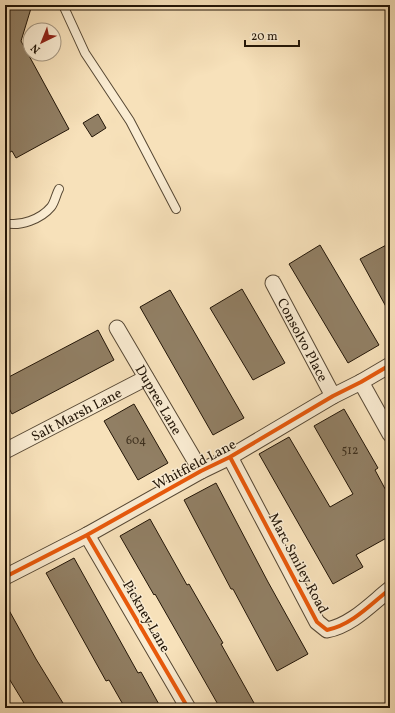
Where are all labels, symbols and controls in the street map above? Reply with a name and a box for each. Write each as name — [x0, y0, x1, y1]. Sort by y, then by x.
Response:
north arrow — [22, 22, 62, 62]
scale bar — [245, 22, 299, 48]
text: 20 m — [251, 29, 278, 45]
text: N — [28, 40, 44, 56]
street label: Consolvo Place — [272, 295, 332, 386]
street label: Dupree Lane — [130, 362, 186, 439]
street label: Salt Marsh Lane — [28, 384, 126, 447]
house number: 604 — [126, 433, 146, 449]
street label: Whitfield Lane — [150, 435, 240, 495]
house number: 512 — [342, 443, 358, 459]
street label: Marc Smiley Road — [263, 510, 332, 617]
street label: Pickney Lane — [117, 577, 174, 657]

